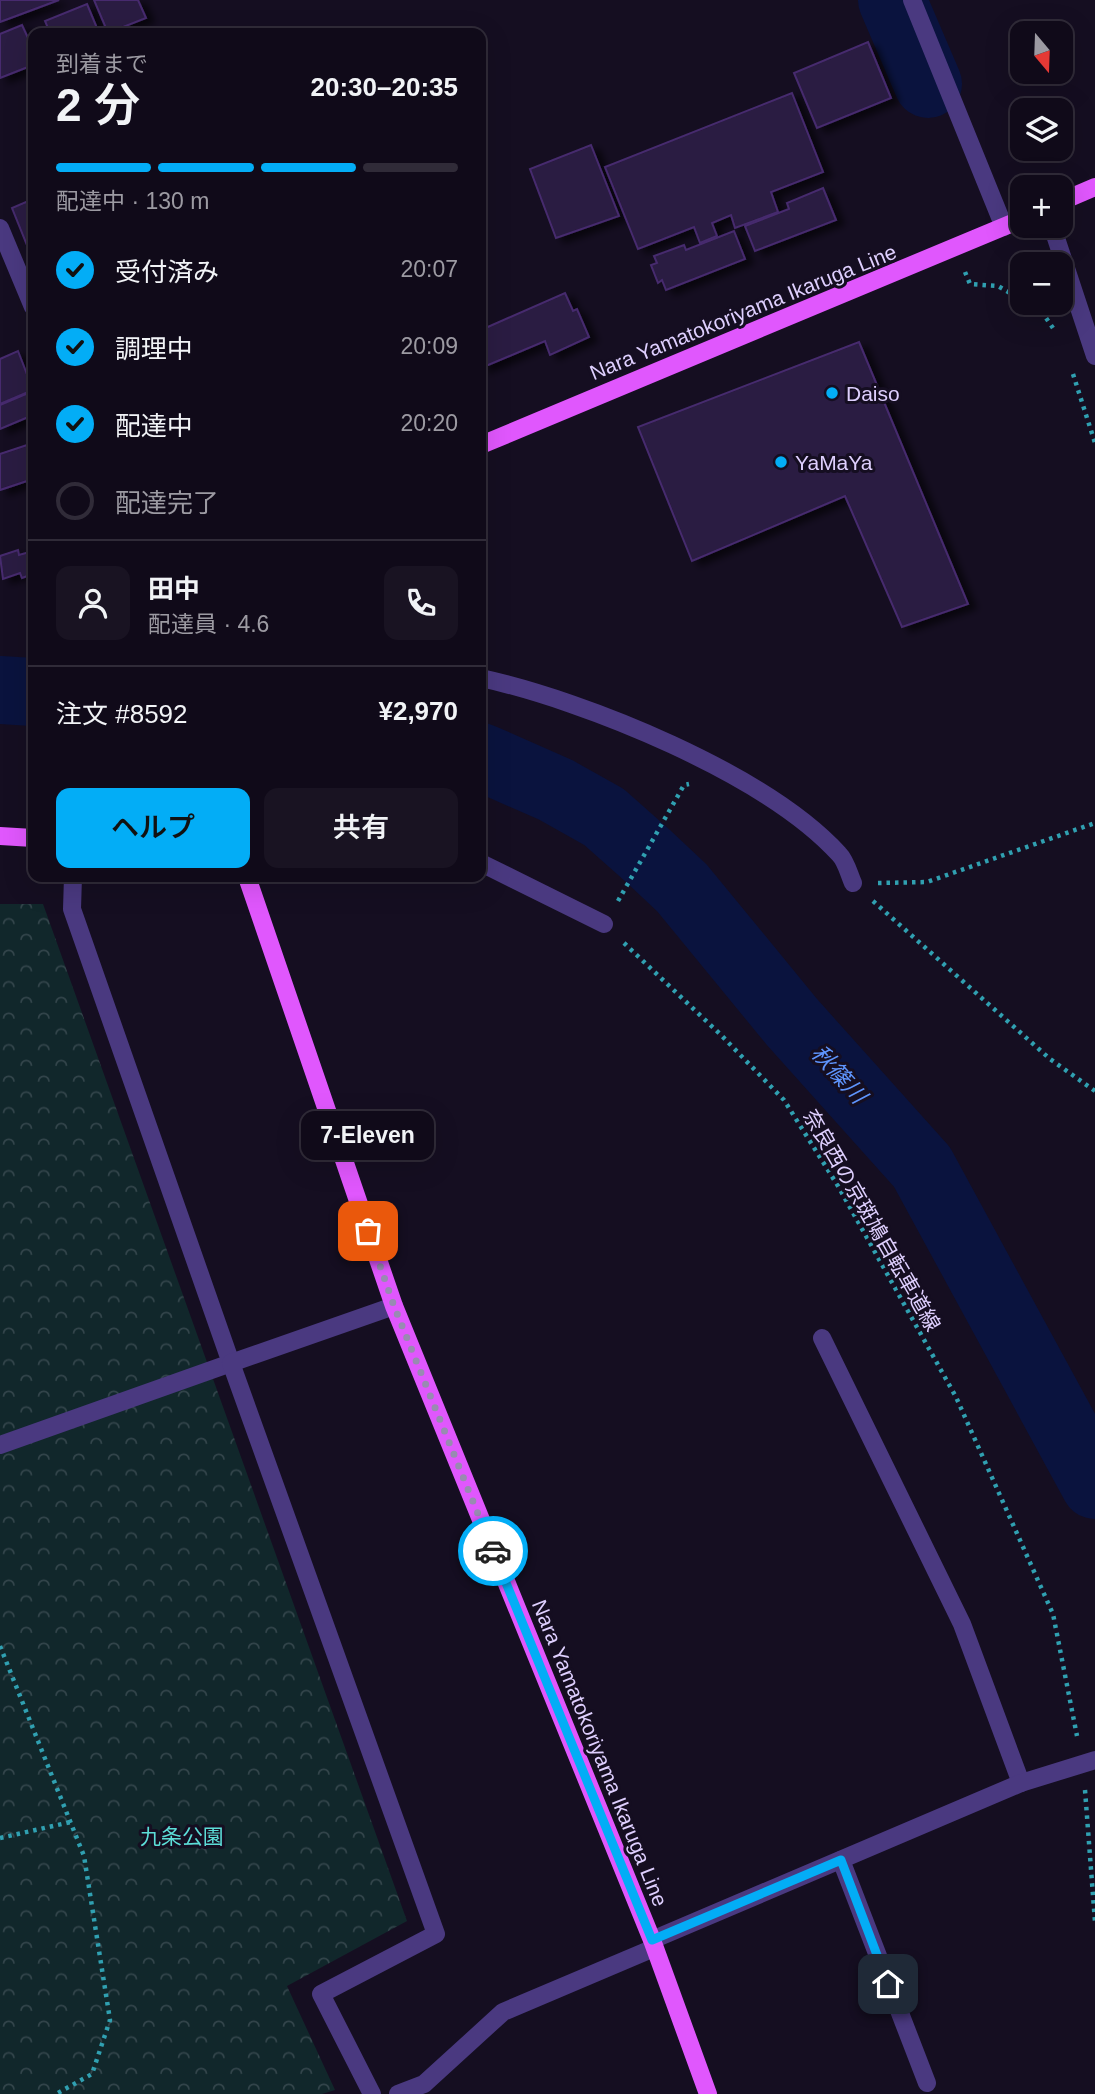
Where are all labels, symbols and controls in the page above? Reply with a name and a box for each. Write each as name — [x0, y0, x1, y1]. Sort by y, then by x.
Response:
north arrow — [1010, 21, 1073, 84]
map controls — [1010, 21, 1073, 315]
text: 到着まで — [56, 51, 148, 77]
text: 20:30–20:35 — [311, 72, 458, 102]
text: 2 分 — [56, 79, 140, 131]
button: layers — [1010, 98, 1073, 161]
button: + — [1010, 175, 1073, 238]
text: 配達中 · 130 m — [56, 188, 209, 214]
street label: Nara Yamatokoriyama Ikaruga Line — [586, 240, 900, 384]
icon: check — [56, 251, 94, 289]
button: − — [1010, 252, 1073, 315]
text: 20:07 — [400, 256, 458, 282]
text: 受付済み — [115, 257, 219, 287]
icon: check — [56, 328, 94, 366]
text: 20:09 — [400, 333, 458, 359]
text: 調理中 — [115, 334, 193, 364]
place label: Daiso — [846, 382, 900, 405]
marker: Daiso — [824, 385, 840, 401]
icon: check — [56, 405, 94, 443]
text: 20:20 — [400, 410, 458, 436]
text: 配達中 — [115, 411, 193, 441]
place label: YaMaYa — [795, 451, 873, 474]
marker: YaMaYa — [773, 454, 789, 470]
text: 配達完了 — [115, 488, 219, 518]
button: person — [56, 566, 130, 640]
button: phone — [384, 566, 458, 640]
text: 田中 — [148, 574, 200, 604]
text: 配達員 · 4.6 — [148, 611, 269, 637]
text: ¥2,970 — [378, 696, 458, 726]
text: 注文 #8592 — [56, 699, 188, 729]
button: ヘルプ — [56, 788, 250, 868]
button: 共有 — [264, 788, 458, 868]
water label: 秋篠川 — [806, 1040, 874, 1111]
street label: 奈良西の京斑鳩自転車道線 — [799, 1105, 945, 1335]
callout: 7-Eleven — [302, 1112, 434, 1161]
text: 7-Eleven — [320, 1122, 415, 1148]
pin — [338, 1201, 398, 1261]
icon: bag — [349, 1212, 387, 1250]
courier — [458, 1516, 528, 1586]
icon: car — [474, 1532, 512, 1570]
street label: Nara Yamatokoriyama Ikaruga Line — [528, 1596, 672, 1910]
park label: 九条公園 — [140, 1825, 224, 1848]
pin — [858, 1954, 918, 2014]
icon: home — [869, 1965, 907, 2003]

